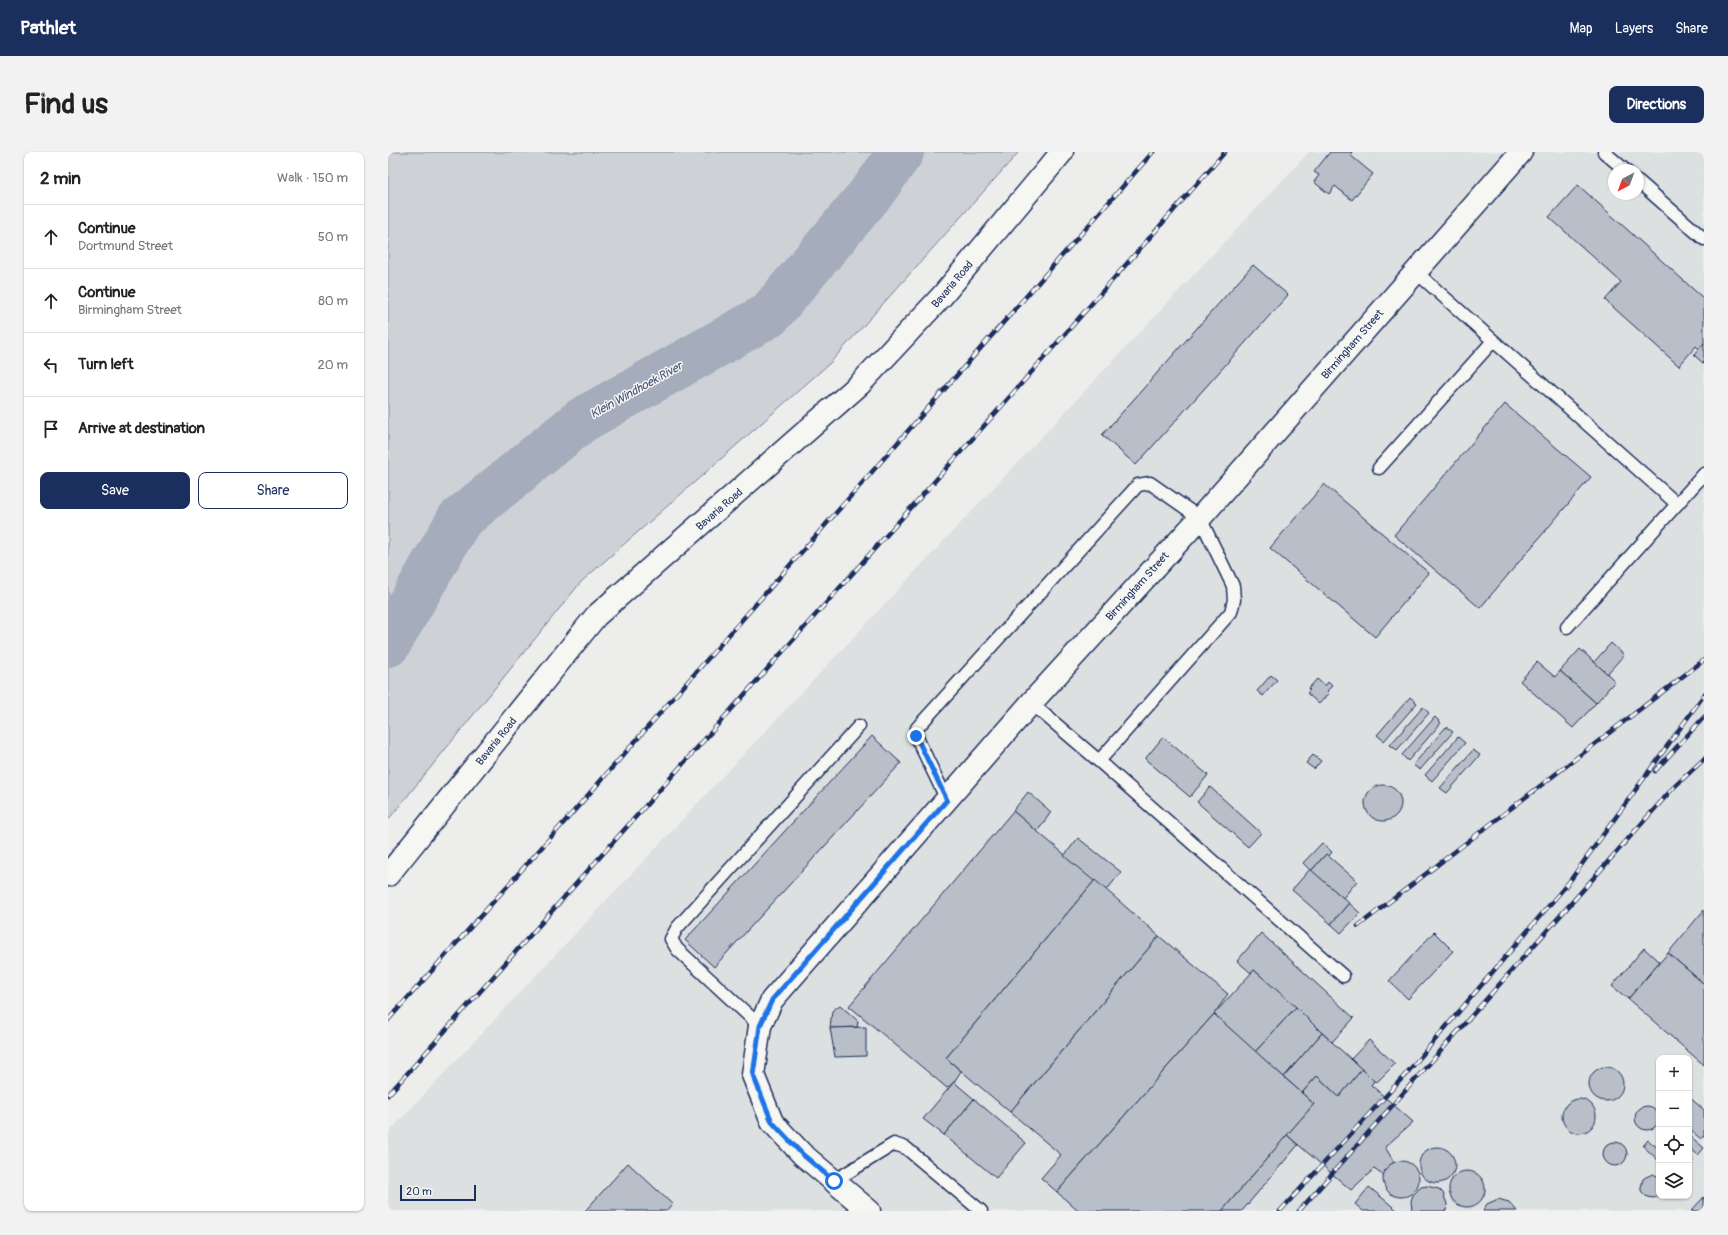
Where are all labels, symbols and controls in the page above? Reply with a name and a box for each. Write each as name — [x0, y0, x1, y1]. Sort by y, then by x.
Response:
text: Pathlet — [20, 16, 76, 40]
text: Map — [1570, 20, 1593, 37]
text: Layers — [1615, 20, 1653, 37]
text: Share — [1675, 20, 1708, 37]
button: Directions — [1609, 86, 1704, 123]
text: Find us — [24, 87, 108, 122]
north arrow — [1608, 164, 1644, 200]
text: 2 min — [40, 168, 81, 189]
text: Walk · 150 m — [277, 170, 348, 186]
text: Continue — [78, 219, 136, 238]
icon: ahead — [40, 226, 62, 248]
text: 50 m — [318, 229, 348, 245]
text: Dortmund Street — [78, 238, 173, 254]
street label: Bavaria Road — [929, 258, 976, 311]
text: Continue — [78, 283, 136, 302]
icon: ahead — [40, 290, 62, 312]
text: 80 m — [318, 293, 348, 309]
text: Birmingham Street — [78, 302, 182, 318]
street label: Birmingham Street — [1319, 306, 1386, 382]
icon: left — [40, 354, 62, 376]
text: Turn left — [78, 355, 134, 374]
text: 20 m — [317, 357, 348, 373]
water label: Klein Windhoek River — [588, 358, 686, 422]
icon: arrive — [40, 418, 62, 440]
text: Arrive at destination — [78, 419, 205, 438]
button: Save — [40, 472, 190, 509]
button: Share — [198, 472, 348, 509]
street label: Bavaria Road — [693, 486, 745, 533]
street label: Birmingham Street — [1103, 549, 1172, 623]
street label: Bavaria Road — [473, 715, 520, 768]
route end — [907, 727, 925, 745]
map controls — [1656, 1055, 1692, 1199]
button: + — [1656, 1055, 1692, 1091]
button: − — [1656, 1091, 1692, 1127]
button: locate — [1656, 1127, 1692, 1163]
button: layers — [1656, 1163, 1692, 1199]
route start — [825, 1172, 843, 1190]
scale bar — [400, 1183, 476, 1202]
text: 20 m — [406, 1185, 432, 1198]

